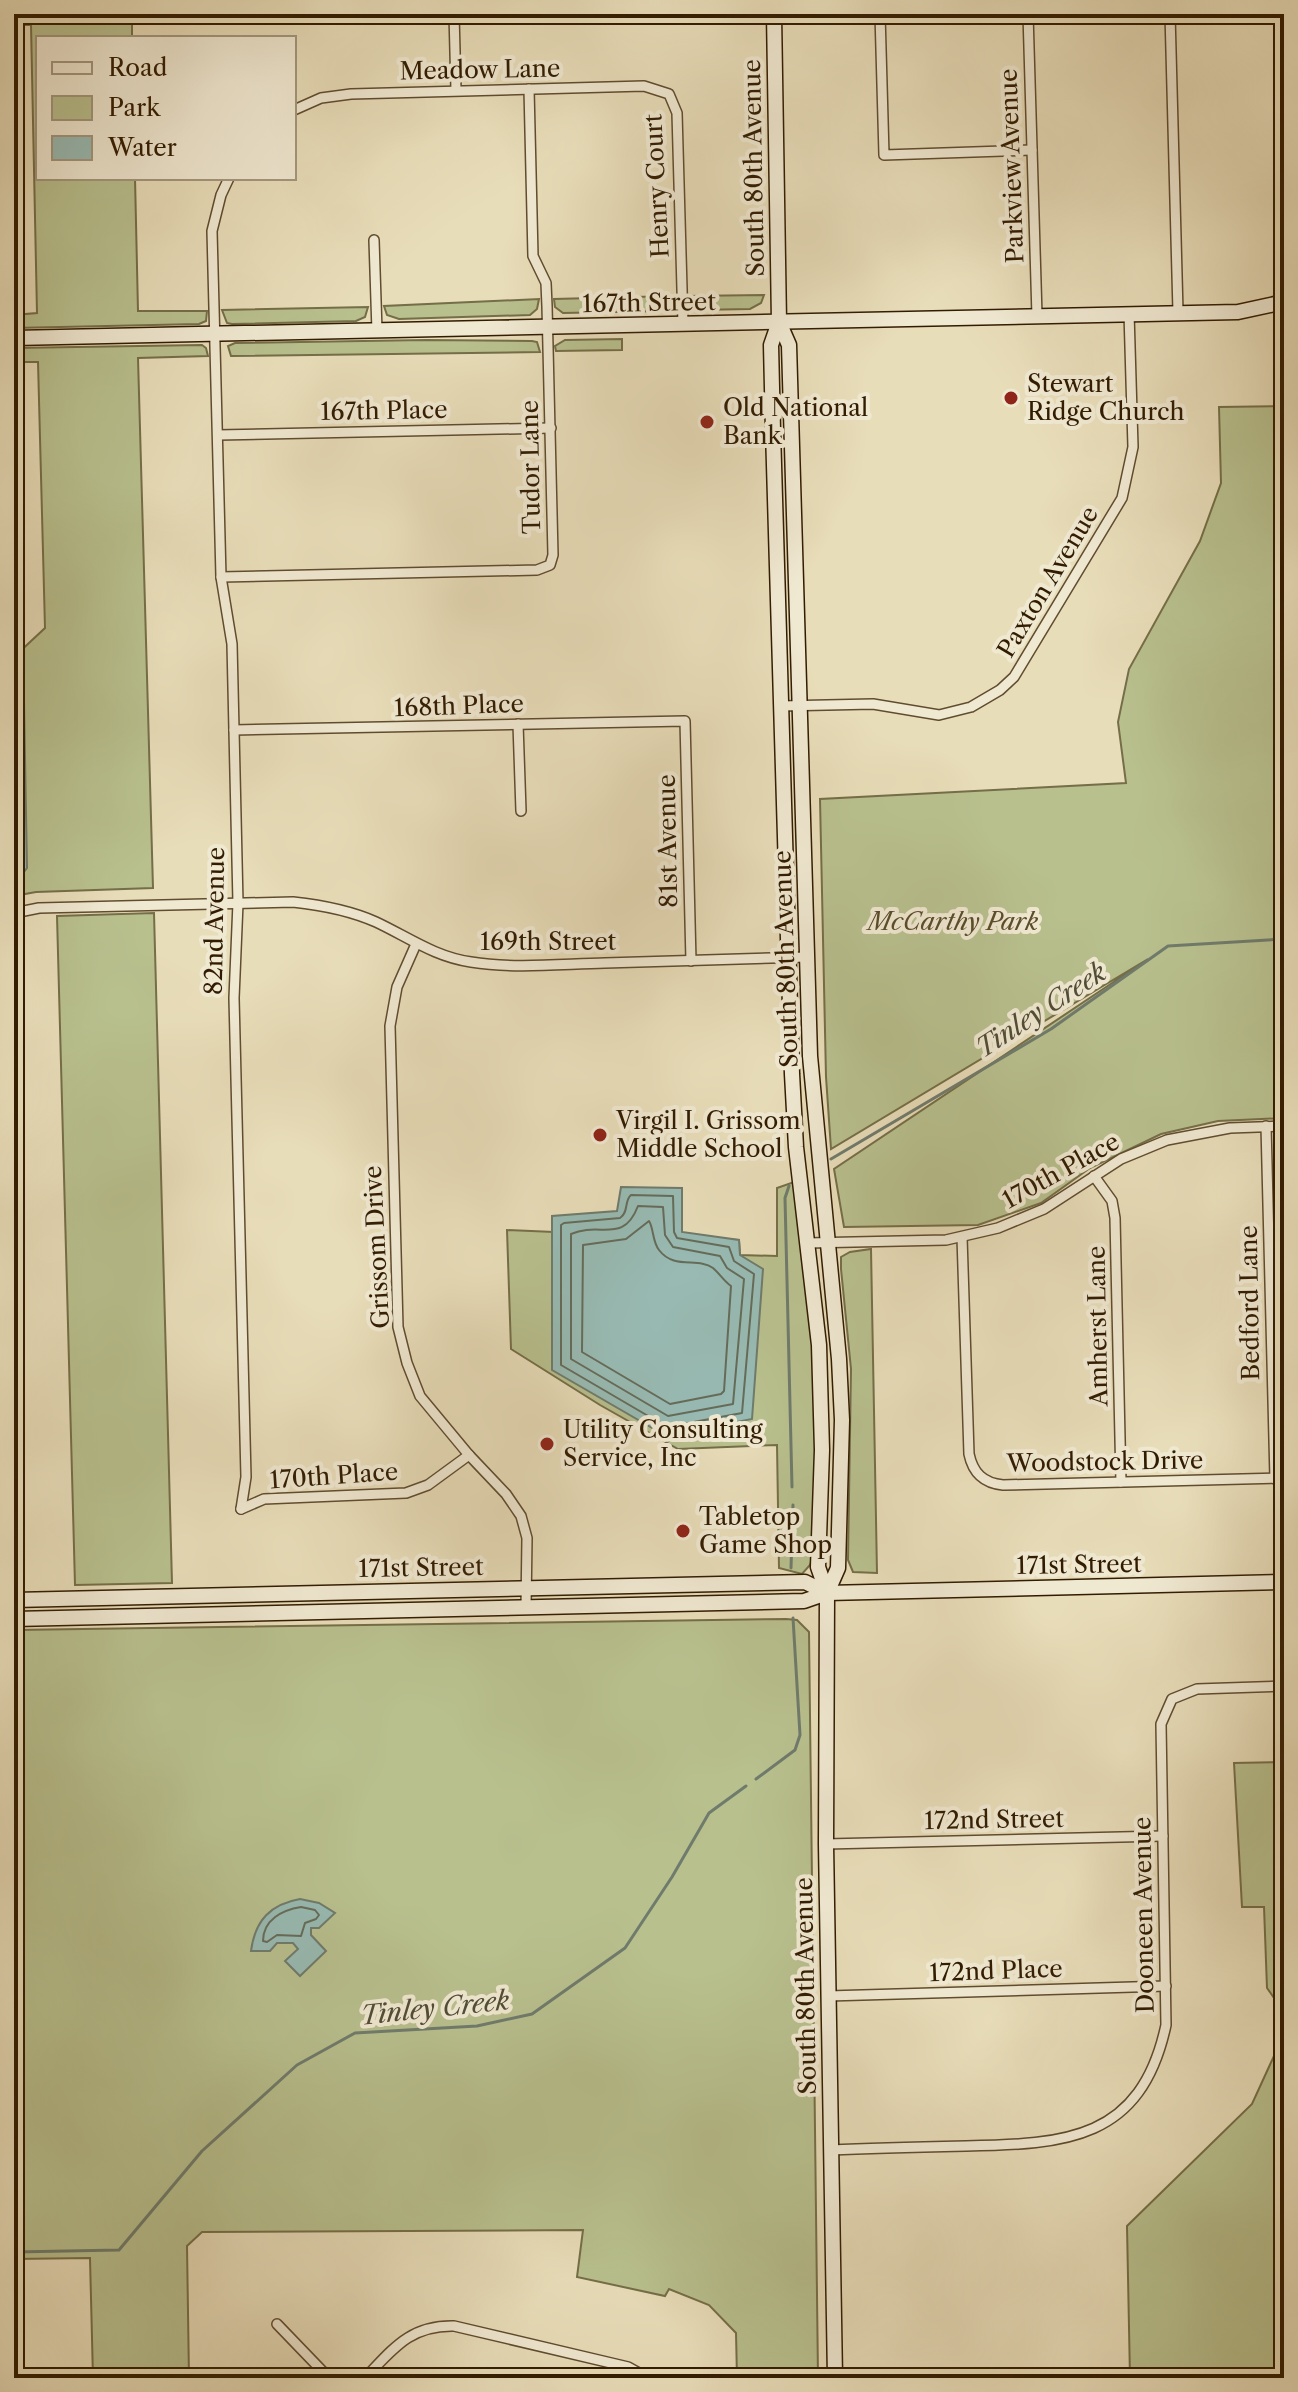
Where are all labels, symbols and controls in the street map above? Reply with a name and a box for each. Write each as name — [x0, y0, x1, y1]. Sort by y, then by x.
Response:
legend — [36, 36, 296, 180]
text: Road — [108, 53, 168, 82]
street label: Meadow Lane — [399, 54, 561, 85]
street label: South 80th Avenue — [737, 59, 770, 277]
street label: Parkview Avenue — [994, 68, 1029, 264]
text: Park — [108, 93, 161, 122]
street label: Henry Court — [638, 113, 675, 259]
text: Water — [107, 133, 177, 162]
street label: 167th Street — [582, 287, 717, 318]
place label: Stewart Ridge Church — [1027, 369, 1185, 426]
marker: Stewart Ridge Church — [1002, 389, 1020, 407]
place label: Old National Bank — [723, 393, 868, 450]
street label: 167th Place — [320, 395, 448, 426]
street label: Tudor Lane — [515, 400, 546, 534]
marker: Old National Bank — [698, 413, 716, 431]
street label: Paxton Avenue — [991, 501, 1104, 663]
street label: 168th Place — [394, 689, 524, 722]
street label: 81st Avenue — [652, 774, 683, 908]
street label: 82nd Avenue — [199, 847, 230, 995]
street label: South 80th Avenue — [767, 850, 804, 1068]
park label: McCarthy Park — [865, 907, 1039, 936]
street label: 169th Street — [480, 927, 617, 956]
water label: Tinley Creek — [970, 956, 1113, 1064]
place label: Virgil I. Grissom Middle School — [615, 1106, 801, 1163]
marker: Virgil I. Grissom Middle School — [591, 1126, 609, 1144]
street label: 170th Place — [997, 1127, 1124, 1214]
street label: Grissom Drive — [358, 1165, 395, 1329]
street label: Bedford Lane — [1234, 1225, 1265, 1381]
street label: Amherst Lane — [1082, 1245, 1113, 1408]
place label: Utility Consulting Service, Inc — [563, 1415, 763, 1472]
marker: Utility Consulting Service, Inc — [538, 1435, 556, 1453]
street label: Woodstock Drive — [1005, 1445, 1204, 1478]
street label: 170th Place — [269, 1457, 399, 1494]
place label: Tabletop Game Shop — [699, 1502, 832, 1559]
marker: Tabletop Game Shop — [674, 1522, 692, 1540]
street label: 171st Street — [1016, 1549, 1142, 1580]
street label: 171st Street — [358, 1552, 484, 1583]
street label: 172nd Street — [924, 1804, 1065, 1835]
street label: Dooneen Avenue — [1127, 1816, 1160, 2014]
street label: South 80th Avenue — [789, 1877, 822, 2095]
street label: 172nd Place — [929, 1954, 1063, 1987]
water label: Tinley Creek — [359, 1984, 511, 2032]

